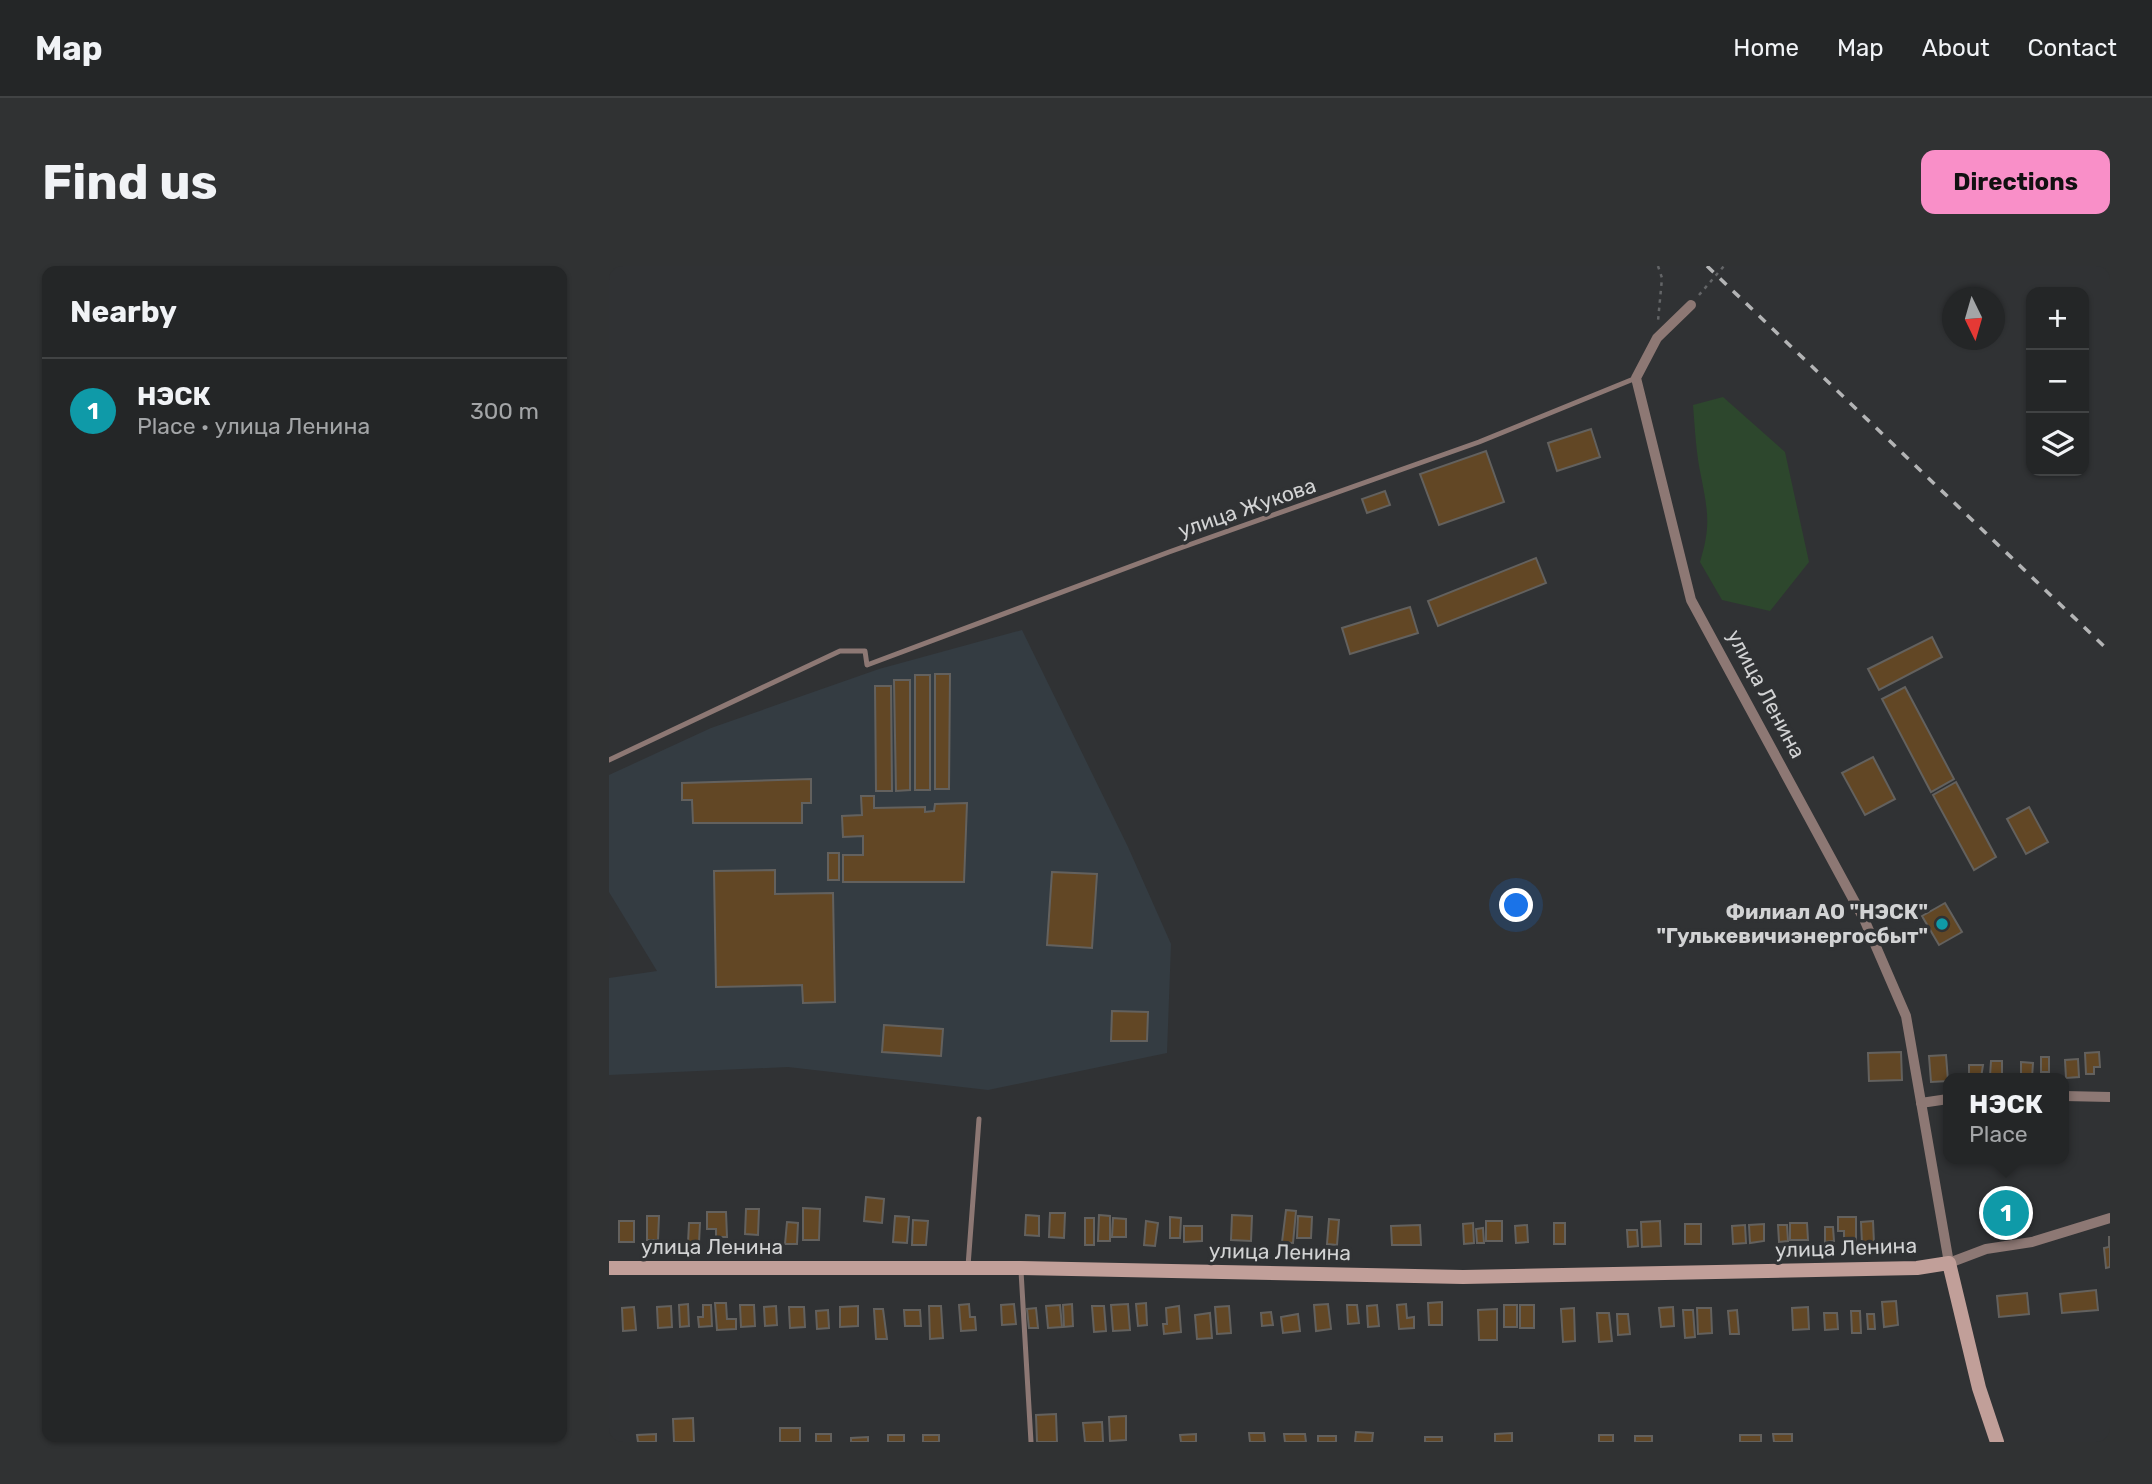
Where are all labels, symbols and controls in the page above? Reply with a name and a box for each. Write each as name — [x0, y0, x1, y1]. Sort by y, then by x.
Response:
text: Map — [35, 29, 103, 68]
text: Home — [1733, 34, 1799, 62]
text: Map — [1837, 34, 1884, 62]
text: About — [1922, 34, 1990, 62]
text: Contact — [2028, 34, 2117, 62]
button: Directions — [1921, 150, 2110, 214]
text: Find us — [42, 153, 218, 211]
north arrow — [1942, 287, 2005, 350]
map controls — [2026, 287, 2089, 476]
button: + — [2026, 287, 2089, 350]
text: Nearby — [70, 294, 177, 330]
button: − — [2026, 350, 2089, 413]
text: НЭСК — [137, 381, 211, 412]
text: 1 — [87, 397, 99, 425]
text: 300 m — [470, 397, 539, 425]
text: Place · улица Ленина — [137, 412, 370, 440]
button: layers — [2026, 413, 2089, 476]
street label: улица Жукова — [1175, 472, 1319, 543]
street label: улица Ленина — [1722, 625, 1811, 762]
your location — [1499, 888, 1533, 922]
place label: Филиал АО "НЭСК" "Гулькевичиэнергосбыт" — [1656, 899, 1928, 948]
marker: Филиал АО "НЭСК" "Гулькевичиэнергосбыт" — [1934, 916, 1950, 932]
popup — [1943, 1073, 2069, 1164]
text: НЭСК — [1969, 1089, 2043, 1120]
text: Place — [1969, 1120, 2028, 1148]
pin: 1 — [1983, 1187, 2029, 1239]
street label: улица Ленина — [1775, 1233, 1917, 1262]
street label: улица Ленина — [641, 1234, 783, 1259]
street label: улица Ленина — [1209, 1238, 1351, 1265]

